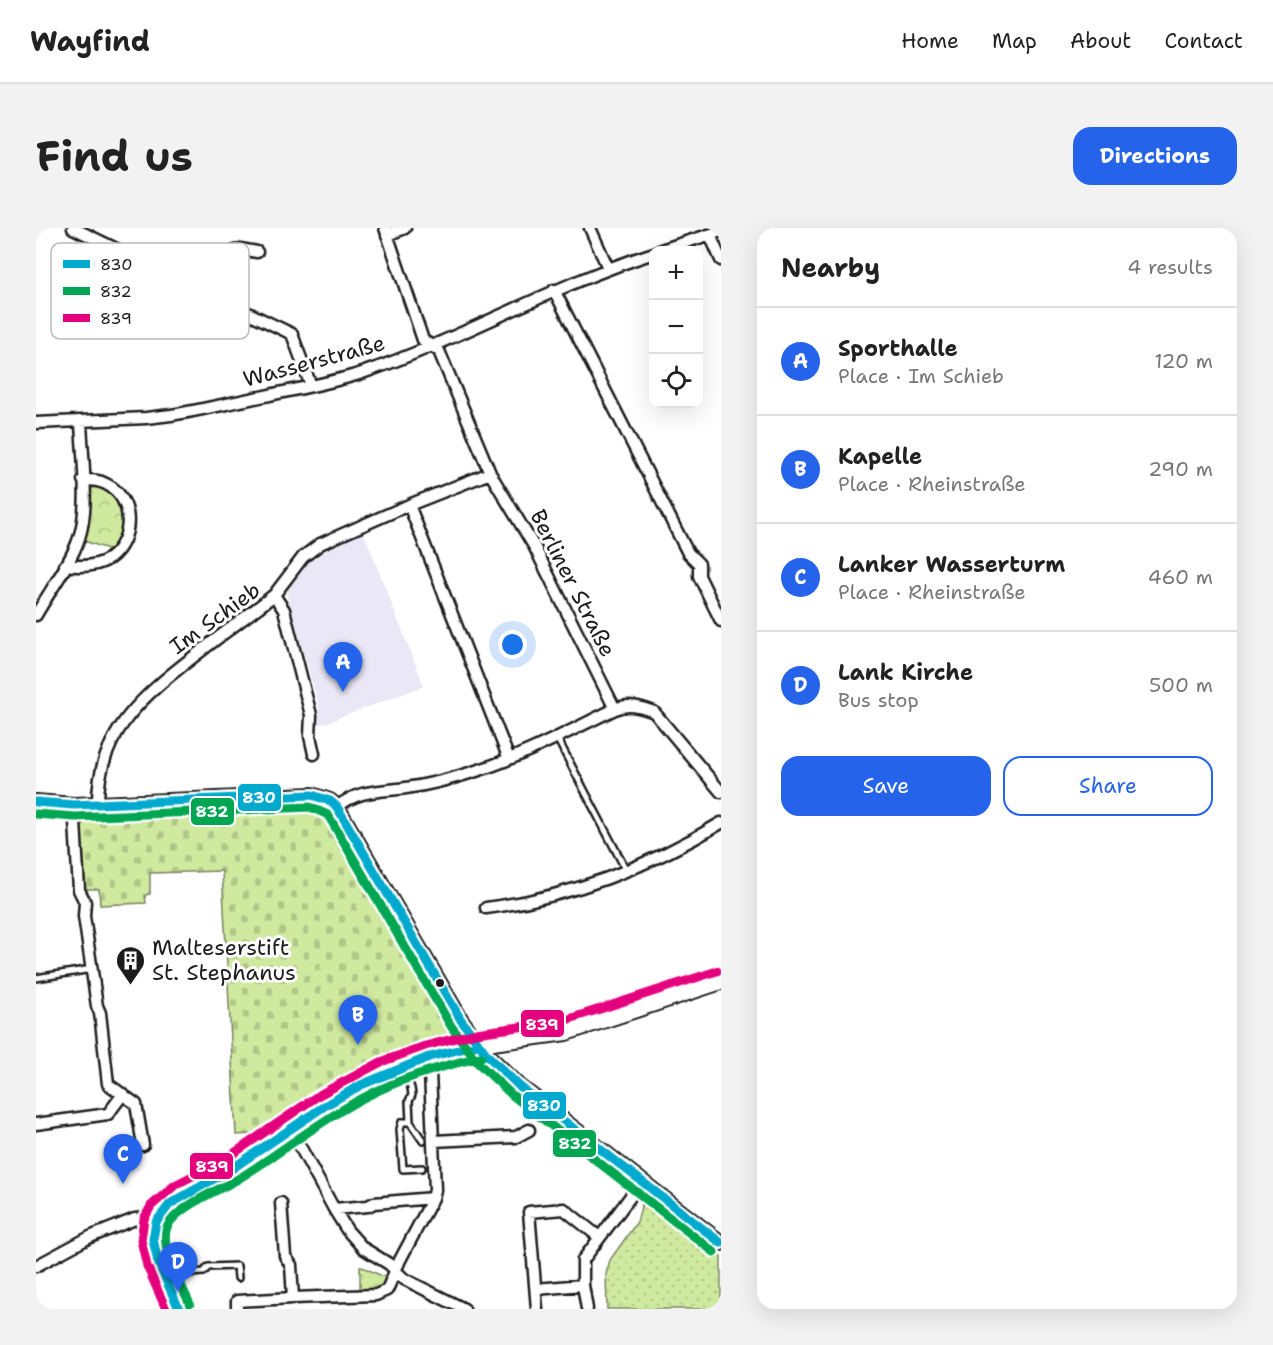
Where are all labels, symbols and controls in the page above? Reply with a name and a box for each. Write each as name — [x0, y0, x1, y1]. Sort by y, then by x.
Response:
text: Wayfind — [30, 22, 150, 60]
text: Home — [901, 27, 959, 55]
text: Map — [992, 27, 1037, 55]
text: About — [1070, 27, 1131, 55]
text: Contact — [1164, 27, 1243, 55]
button: Directions — [1073, 127, 1237, 185]
text: Find us — [36, 128, 193, 184]
legend — [51, 243, 249, 339]
map controls — [649, 246, 703, 408]
button: + — [649, 246, 703, 300]
text: Nearby — [781, 250, 880, 285]
text: 830 — [100, 254, 132, 275]
text: 4 results — [1127, 254, 1213, 280]
text: 832 — [100, 281, 132, 302]
button: − — [649, 300, 703, 354]
text: 839 — [100, 308, 132, 329]
street label: Wasserstraße — [240, 328, 388, 394]
text: Sporthalle — [838, 334, 958, 363]
text: A — [793, 348, 808, 374]
text: 120 m — [1154, 348, 1213, 374]
button: locate — [649, 354, 703, 408]
text: Place · Im Schieb — [838, 363, 1004, 389]
text: Kapelle — [838, 442, 922, 471]
text: B — [794, 456, 807, 482]
text: 290 m — [1148, 456, 1213, 482]
text: Place · Rheinstraße — [838, 471, 1026, 497]
street label: Berliner Straße — [523, 505, 623, 661]
text: Lanker Wasserturm — [838, 550, 1065, 579]
text: C — [794, 564, 807, 590]
text: 460 m — [1148, 564, 1213, 590]
street label: Im Schieb — [164, 575, 266, 661]
text: Place · Rheinstraße — [838, 579, 1026, 605]
your location — [498, 630, 527, 659]
pin: A — [324, 642, 362, 692]
text: Lank Kirche — [838, 658, 973, 687]
text: D — [793, 672, 808, 698]
text: 500 m — [1149, 672, 1213, 698]
text: Bus stop — [838, 687, 919, 713]
button: Save — [781, 756, 991, 816]
button: Share — [1003, 756, 1213, 816]
line badge: 830 — [237, 783, 282, 812]
text: 830 — [242, 787, 276, 808]
line badge: 832 — [190, 797, 235, 826]
text: 832 — [196, 801, 228, 822]
place label: Malteserstift St. Stephanus — [152, 933, 296, 987]
building icon: Malteserstift St. Stephanus — [115, 944, 147, 986]
unlabelled marker — [434, 977, 446, 989]
pin: B — [338, 996, 378, 1045]
line badge: 839 — [520, 1009, 565, 1038]
text: 839 — [526, 1014, 558, 1035]
line badge: 830 — [522, 1091, 567, 1120]
text: 830 — [527, 1095, 561, 1116]
line badge: 832 — [552, 1129, 597, 1158]
text: 832 — [559, 1133, 591, 1154]
pin: C — [104, 1134, 142, 1184]
line badge: 839 — [189, 1152, 234, 1180]
text: 839 — [196, 1156, 228, 1177]
pin: D — [158, 1242, 198, 1292]

